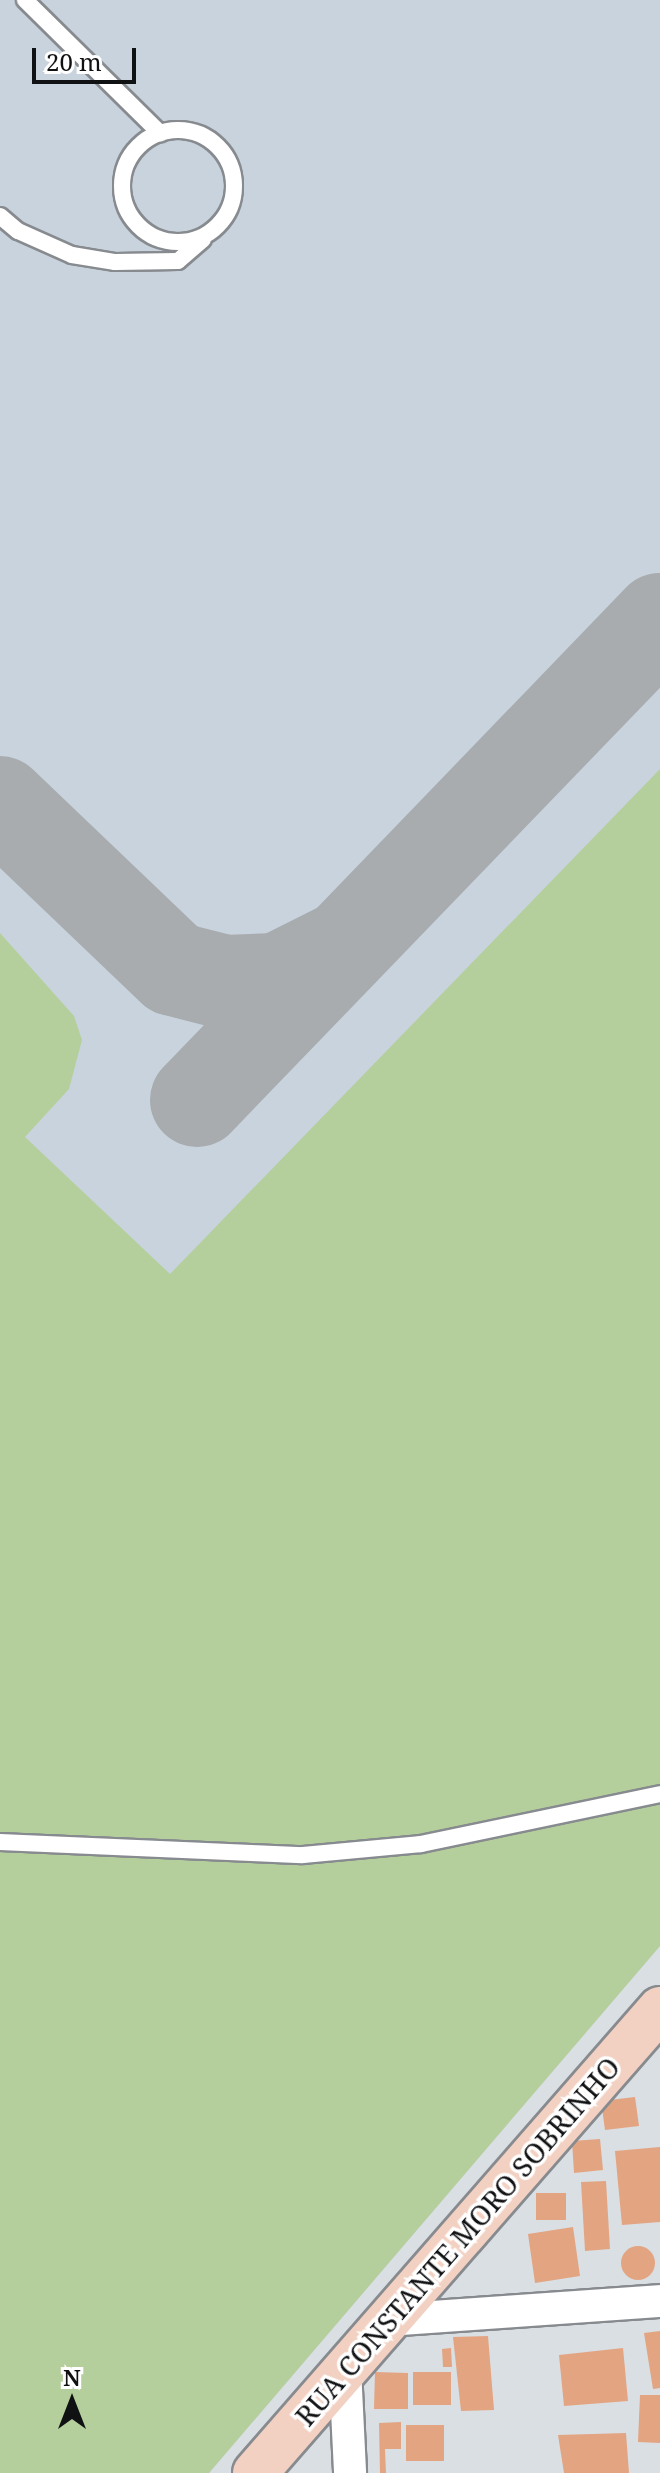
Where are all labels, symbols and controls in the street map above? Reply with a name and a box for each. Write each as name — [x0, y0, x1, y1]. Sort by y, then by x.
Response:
scale bar — [36, 32, 140, 82]
text: 20 m — [46, 45, 102, 78]
street label: RUA CONSTANTE MORO SOBRINHO — [288, 2050, 626, 2432]
north arrow — [32, 2361, 112, 2441]
text: N — [63, 2362, 81, 2392]

